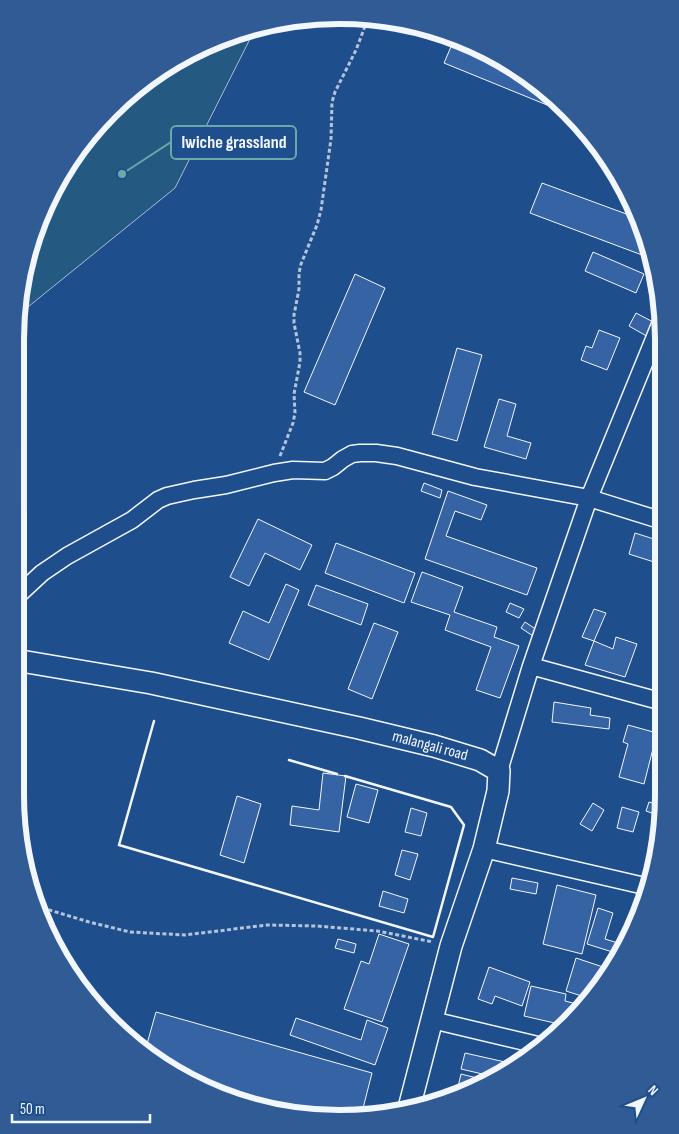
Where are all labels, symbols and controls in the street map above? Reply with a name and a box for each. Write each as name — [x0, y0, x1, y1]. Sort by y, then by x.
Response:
callout: lwiche grassland — [171, 126, 296, 159]
text: lwiche grassland — [181, 132, 287, 153]
street label: malangali road — [390, 727, 470, 765]
north arrow — [619, 1074, 669, 1124]
text: N — [644, 1082, 662, 1099]
scale bar — [12, 1092, 150, 1124]
text: 50 m — [20, 1100, 45, 1119]

